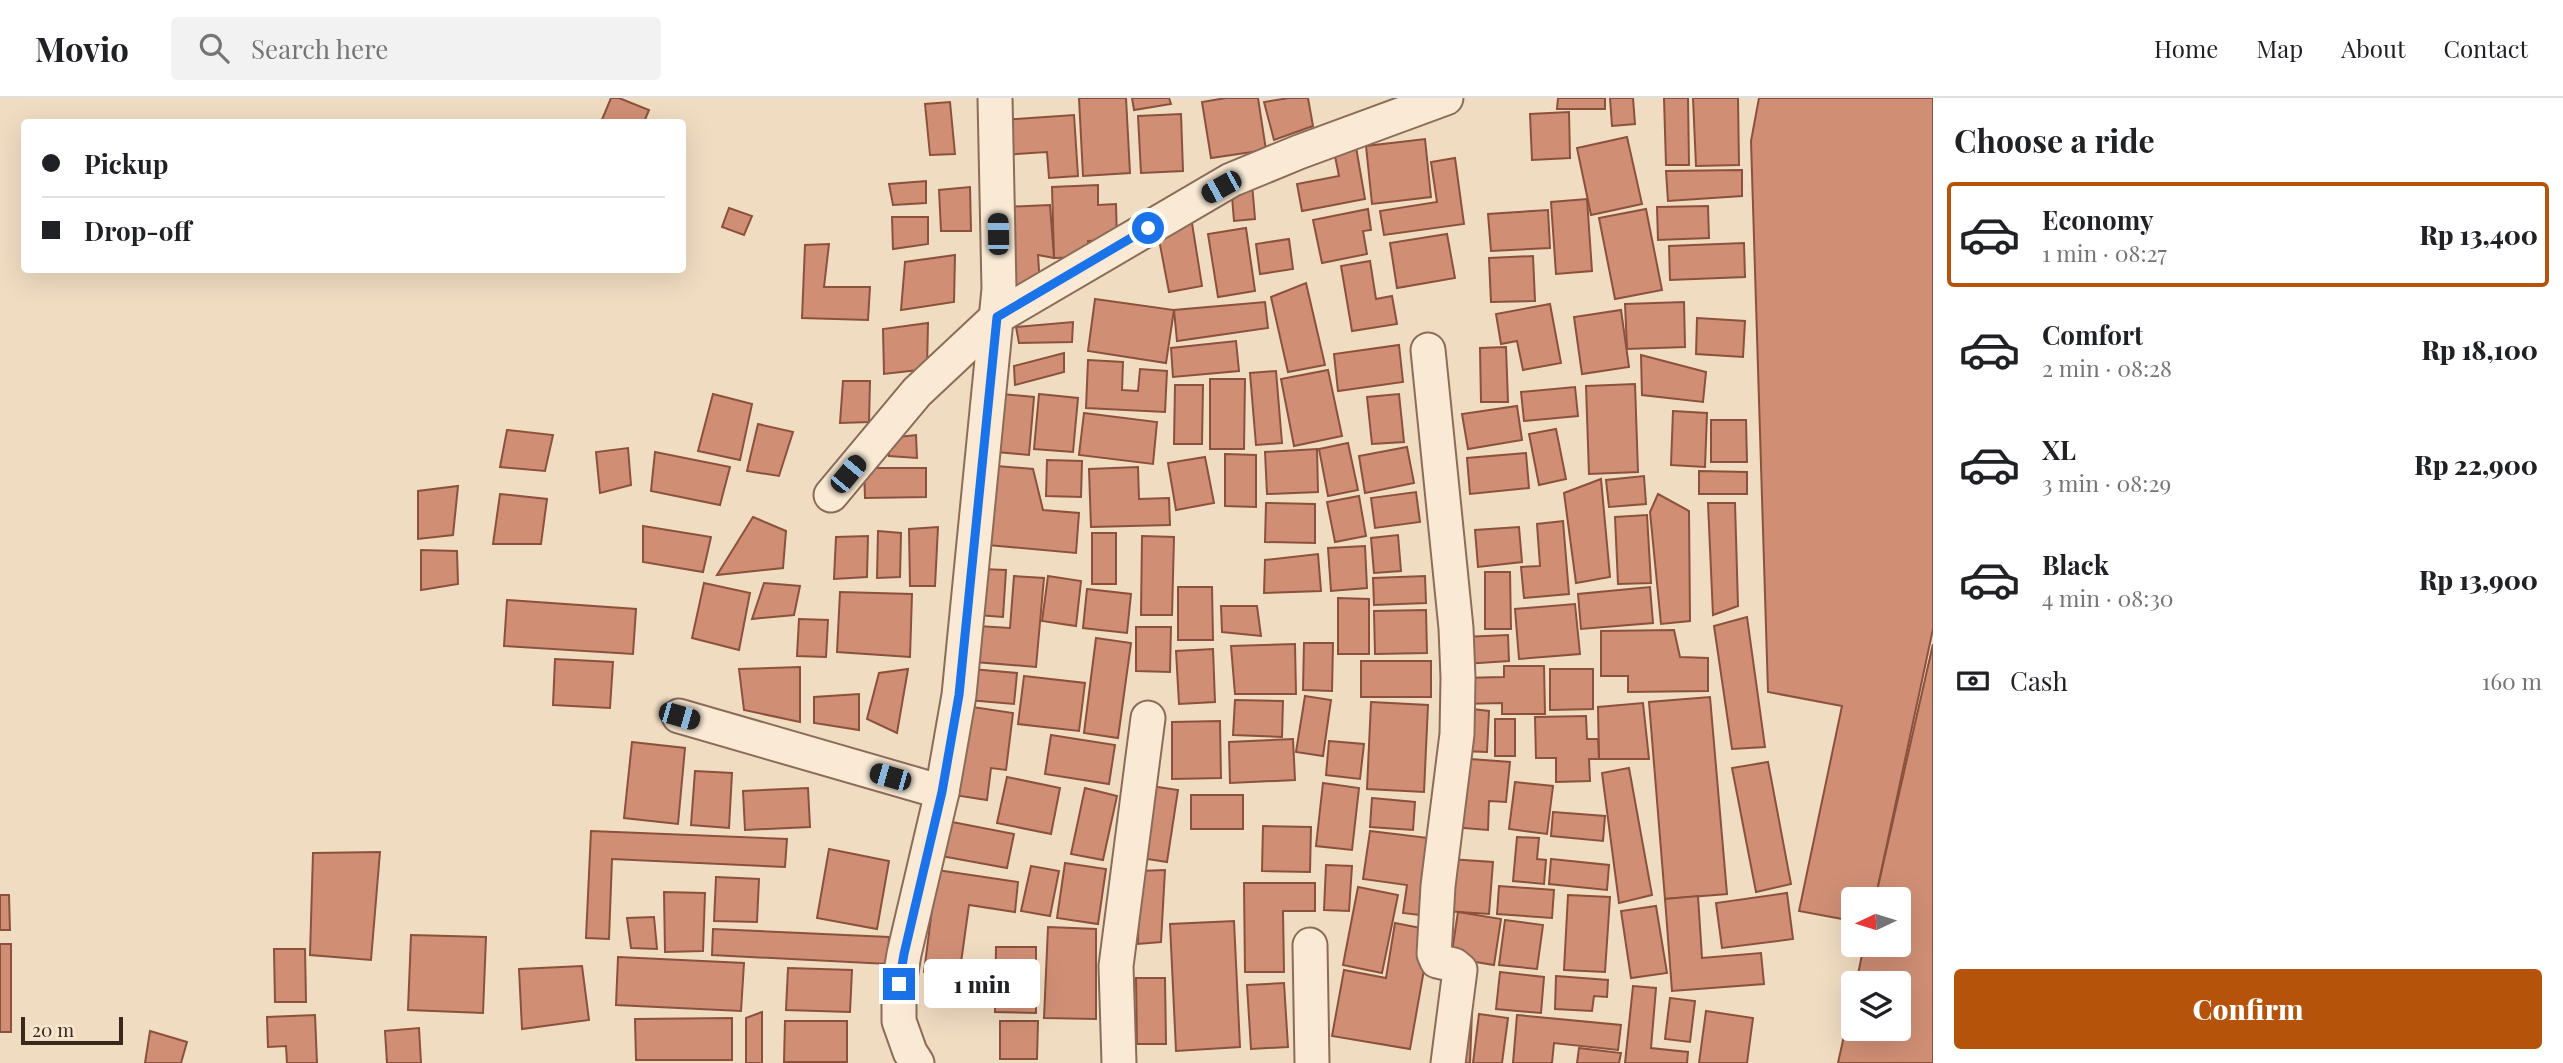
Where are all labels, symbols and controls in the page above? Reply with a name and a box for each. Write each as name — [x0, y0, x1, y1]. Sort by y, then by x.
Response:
search box — [171, 17, 661, 80]
text: Movio — [35, 26, 129, 70]
icon: search — [195, 29, 233, 67]
text: Search here — [251, 31, 388, 66]
text: Home — [2154, 32, 2218, 64]
text: Map — [2256, 32, 2303, 64]
text: About — [2341, 32, 2405, 64]
text: Contact — [2443, 32, 2528, 64]
text: Choose a ride — [1954, 118, 2155, 161]
text: Pickup — [84, 146, 168, 181]
car — [1198, 168, 1245, 206]
text: Economy — [2042, 202, 2153, 237]
icon: car — [1958, 203, 2021, 266]
route start — [1132, 212, 1164, 244]
text: Drop-off — [84, 213, 191, 248]
car — [988, 213, 1009, 255]
text: Rp 13,400 — [2419, 217, 2538, 252]
text: 1 min · 08:27 — [2042, 237, 2167, 268]
text: Comfort — [2042, 317, 2143, 352]
icon: car — [1958, 318, 2021, 381]
text: Rp 18,100 — [2421, 332, 2538, 367]
text: 2 min · 08:28 — [2042, 352, 2172, 383]
text: XL — [2042, 432, 2076, 467]
icon: car — [1958, 433, 2021, 496]
text: Rp 22,900 — [2414, 447, 2538, 482]
car — [827, 451, 870, 497]
text: 3 min · 08:29 — [2042, 467, 2171, 498]
text: Black — [2042, 547, 2109, 582]
icon: car — [1958, 548, 2021, 611]
text: Rp 13,900 — [2419, 562, 2538, 597]
text: 4 min · 08:30 — [2042, 582, 2174, 613]
icon: cash — [1954, 662, 1992, 700]
text: Cash — [2010, 663, 2068, 698]
text: 160 m — [2482, 665, 2542, 696]
car — [656, 700, 703, 732]
car — [867, 761, 914, 793]
north arrow — [1841, 887, 1911, 957]
map controls — [1841, 887, 1911, 1041]
callout: 1 min — [923, 960, 1039, 1008]
route end — [883, 968, 915, 1000]
text: 1 min — [954, 968, 1010, 999]
button: Confirm — [1954, 969, 2542, 1049]
button: layers — [1841, 971, 1911, 1041]
scale bar — [21, 1014, 122, 1046]
text: 20 m — [32, 1016, 74, 1042]

